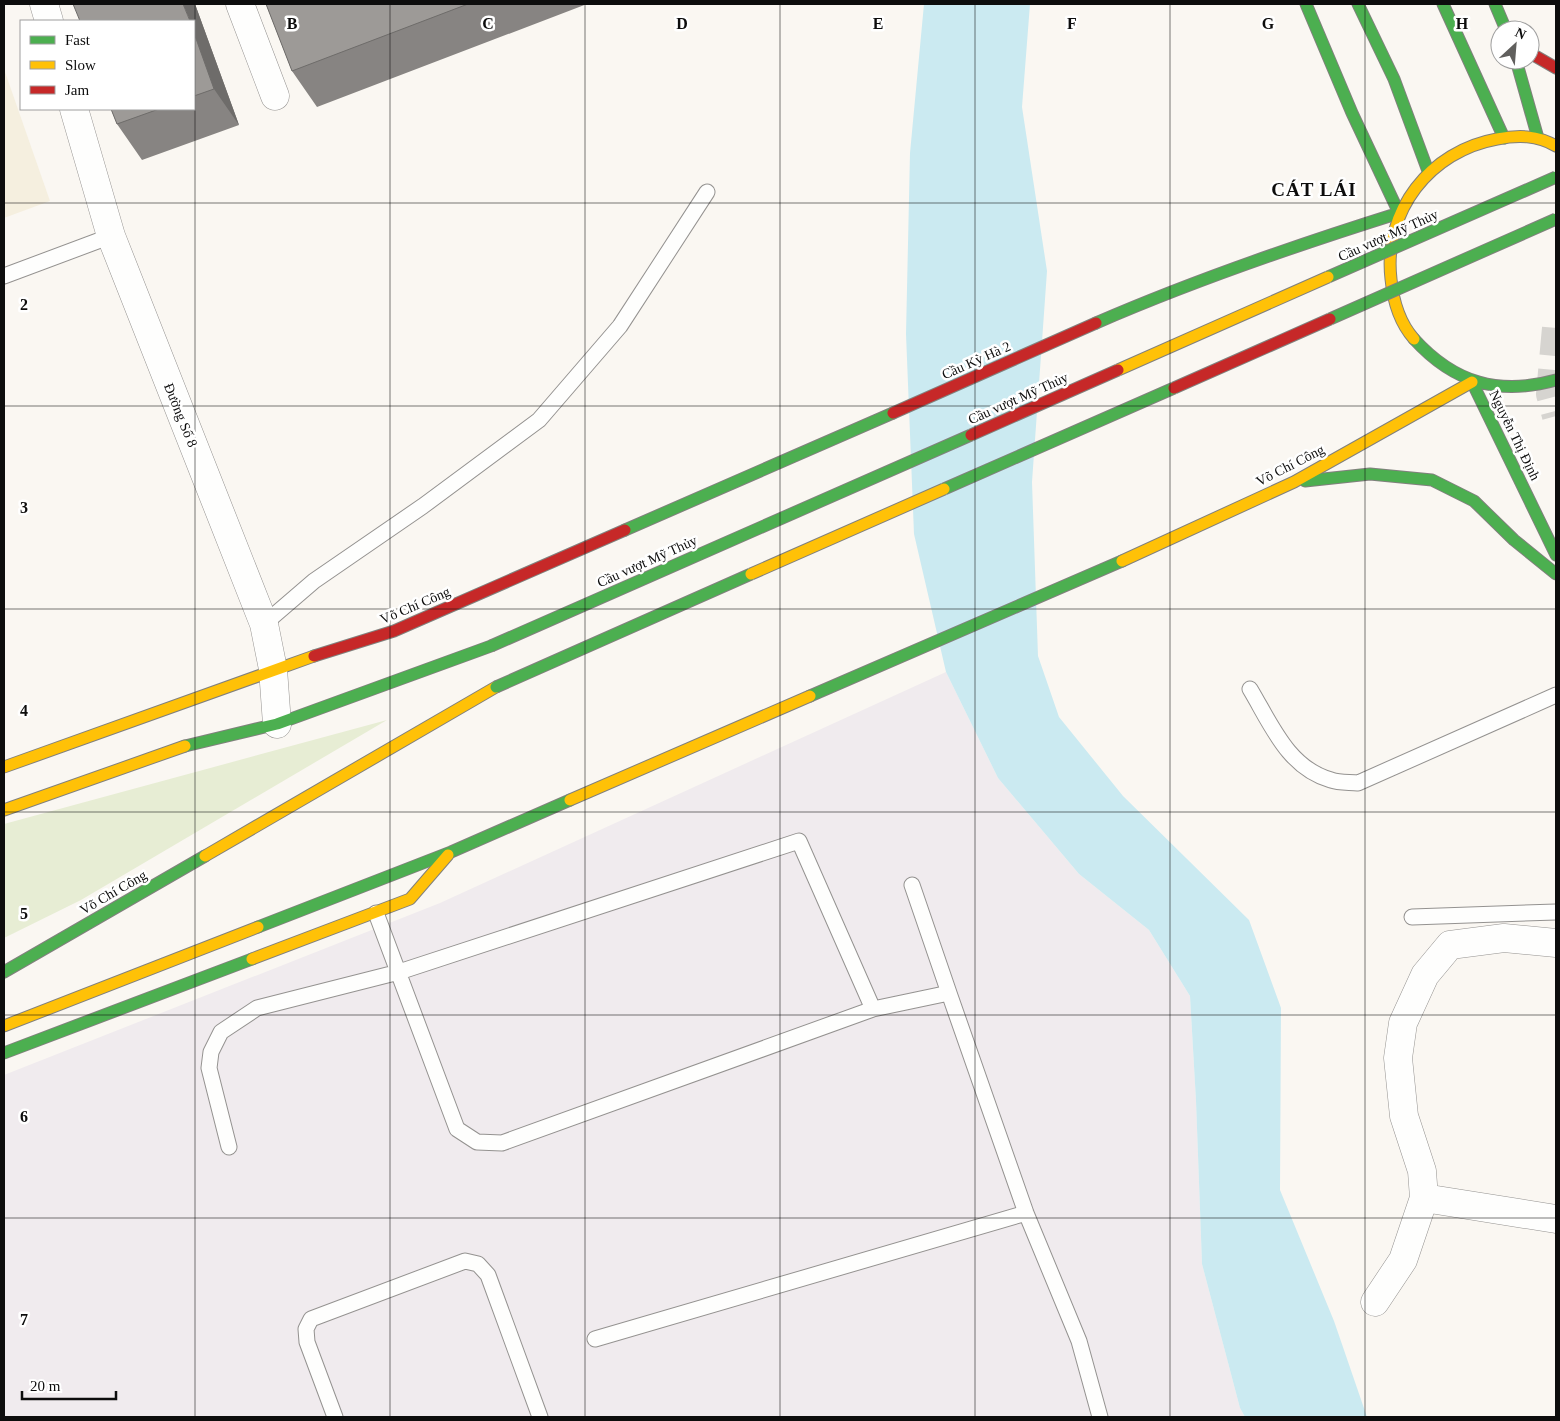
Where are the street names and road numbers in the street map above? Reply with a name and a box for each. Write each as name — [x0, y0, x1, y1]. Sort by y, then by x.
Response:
street label: Cầu vượt Mỹ Thủy — [1336, 207, 1440, 264]
street label: Cầu Kỳ Hà 2 — [940, 339, 1013, 382]
street label: Cầu vượt Mỹ Thủy — [966, 370, 1070, 427]
street label: Đường Số 8 — [161, 381, 200, 449]
street label: Nguyễn Thị Định — [1486, 388, 1543, 483]
street label: Võ Chí Công — [1254, 442, 1327, 489]
street label: Cầu vượt Mỹ Thủy — [595, 533, 699, 590]
street label: Võ Chí Công — [378, 584, 453, 627]
street label: Võ Chí Công — [77, 867, 149, 918]

